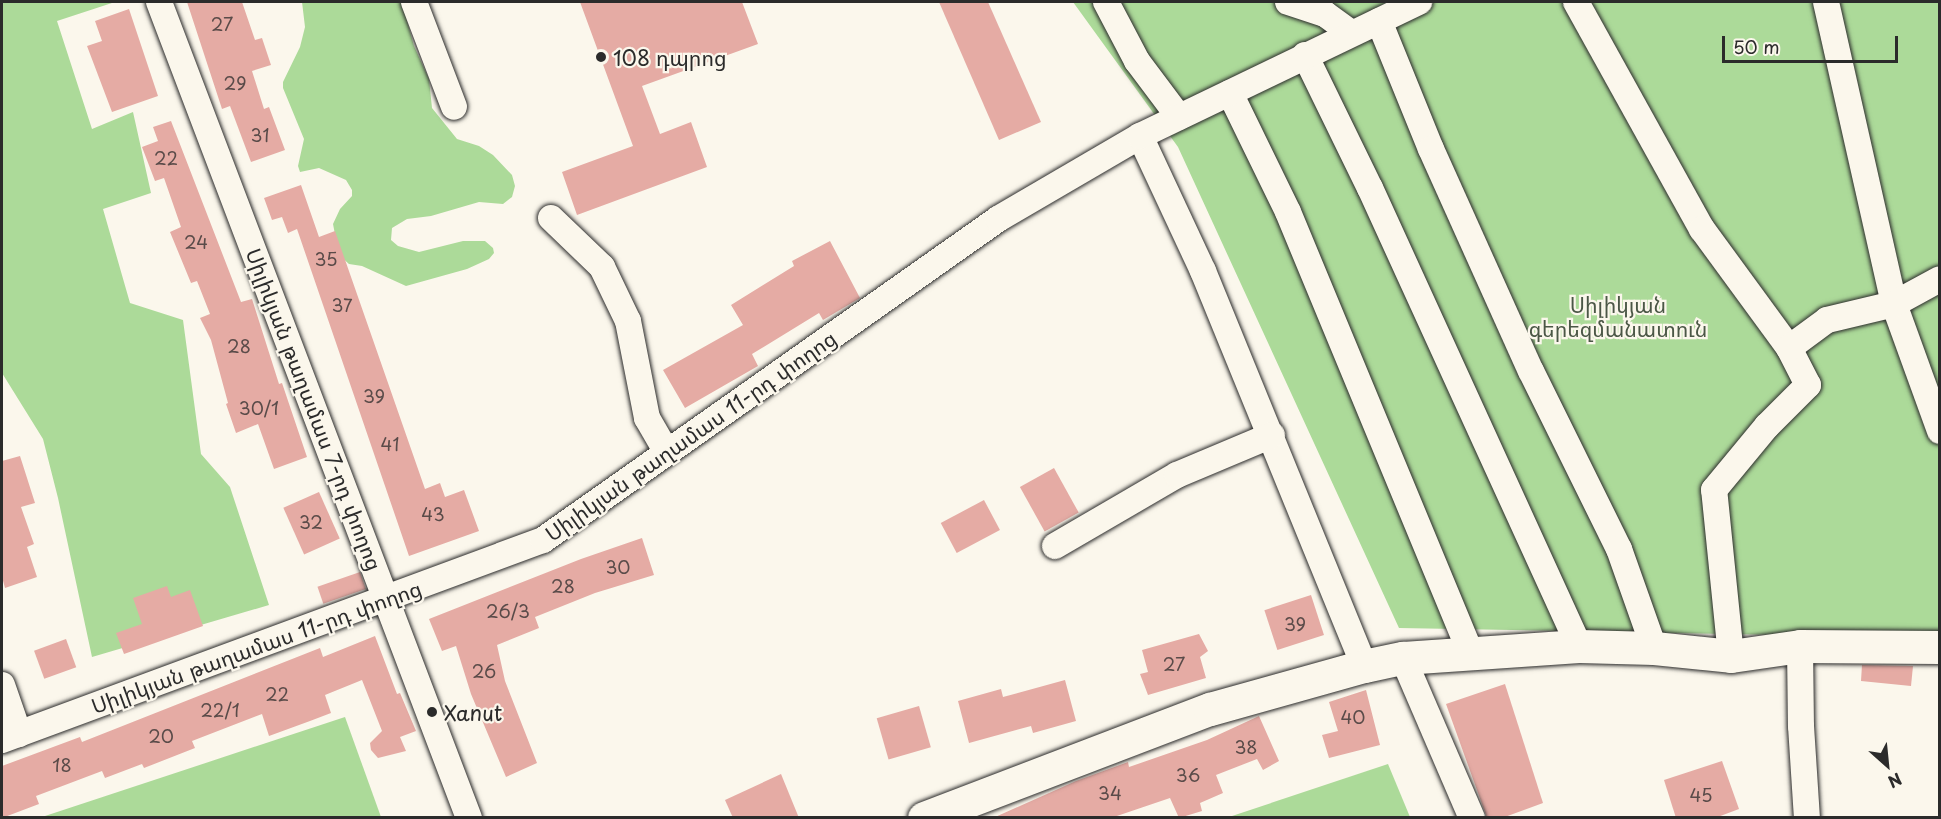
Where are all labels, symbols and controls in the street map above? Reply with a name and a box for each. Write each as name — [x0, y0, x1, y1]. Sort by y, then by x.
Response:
house number: 27 — [211, 13, 233, 35]
scale bar — [1725, 24, 1900, 62]
text: 50 m — [1733, 33, 1780, 60]
place label: 108 դպրոց — [613, 44, 728, 70]
marker: 108 դպրոց — [594, 50, 608, 64]
house number: 29 — [224, 72, 246, 94]
house number: 31 — [251, 124, 269, 146]
house number: 22 — [154, 147, 178, 169]
house number: 24 — [184, 231, 208, 253]
street label: Սիլիկյան թաղամաս 7-րդ փողոց — [242, 244, 388, 574]
house number: 35 — [314, 248, 338, 270]
park label: Սիլիկյան գերեզմանատուն — [1529, 291, 1707, 341]
house number: 37 — [331, 294, 353, 316]
street label: Սիլիկյան թաղամաս 11-րդ փողոց — [540, 324, 840, 546]
house number: 28 — [227, 335, 251, 357]
house number: 39 — [363, 385, 385, 407]
house number: 30/1 — [239, 397, 279, 419]
house number: 41 — [381, 433, 399, 455]
house number: 43 — [421, 503, 445, 525]
house number: 32 — [299, 511, 323, 533]
house number: 30 — [605, 556, 631, 578]
street label: Սիլիկյան թաղամաս 11-րդ փողոց — [87, 574, 425, 718]
house number: 28 — [551, 575, 575, 597]
house number: 26/3 — [486, 600, 530, 622]
house number: 39 — [1284, 613, 1306, 635]
house number: 27 — [1163, 653, 1185, 675]
house number: 26 — [472, 660, 496, 682]
house number: 22 — [265, 683, 289, 705]
house number: 22/1 — [200, 699, 240, 721]
place label: Xanut — [444, 699, 502, 725]
marker: Xanut — [425, 705, 439, 719]
house number: 40 — [1340, 706, 1366, 728]
house number: 20 — [148, 725, 174, 747]
north arrow — [1857, 735, 1917, 795]
house number: 38 — [1234, 736, 1258, 758]
house number: 18 — [52, 754, 72, 776]
house number: 36 — [1176, 764, 1200, 786]
text: N — [1884, 767, 1906, 795]
house number: 34 — [1098, 782, 1122, 804]
house number: 45 — [1690, 784, 1712, 806]

